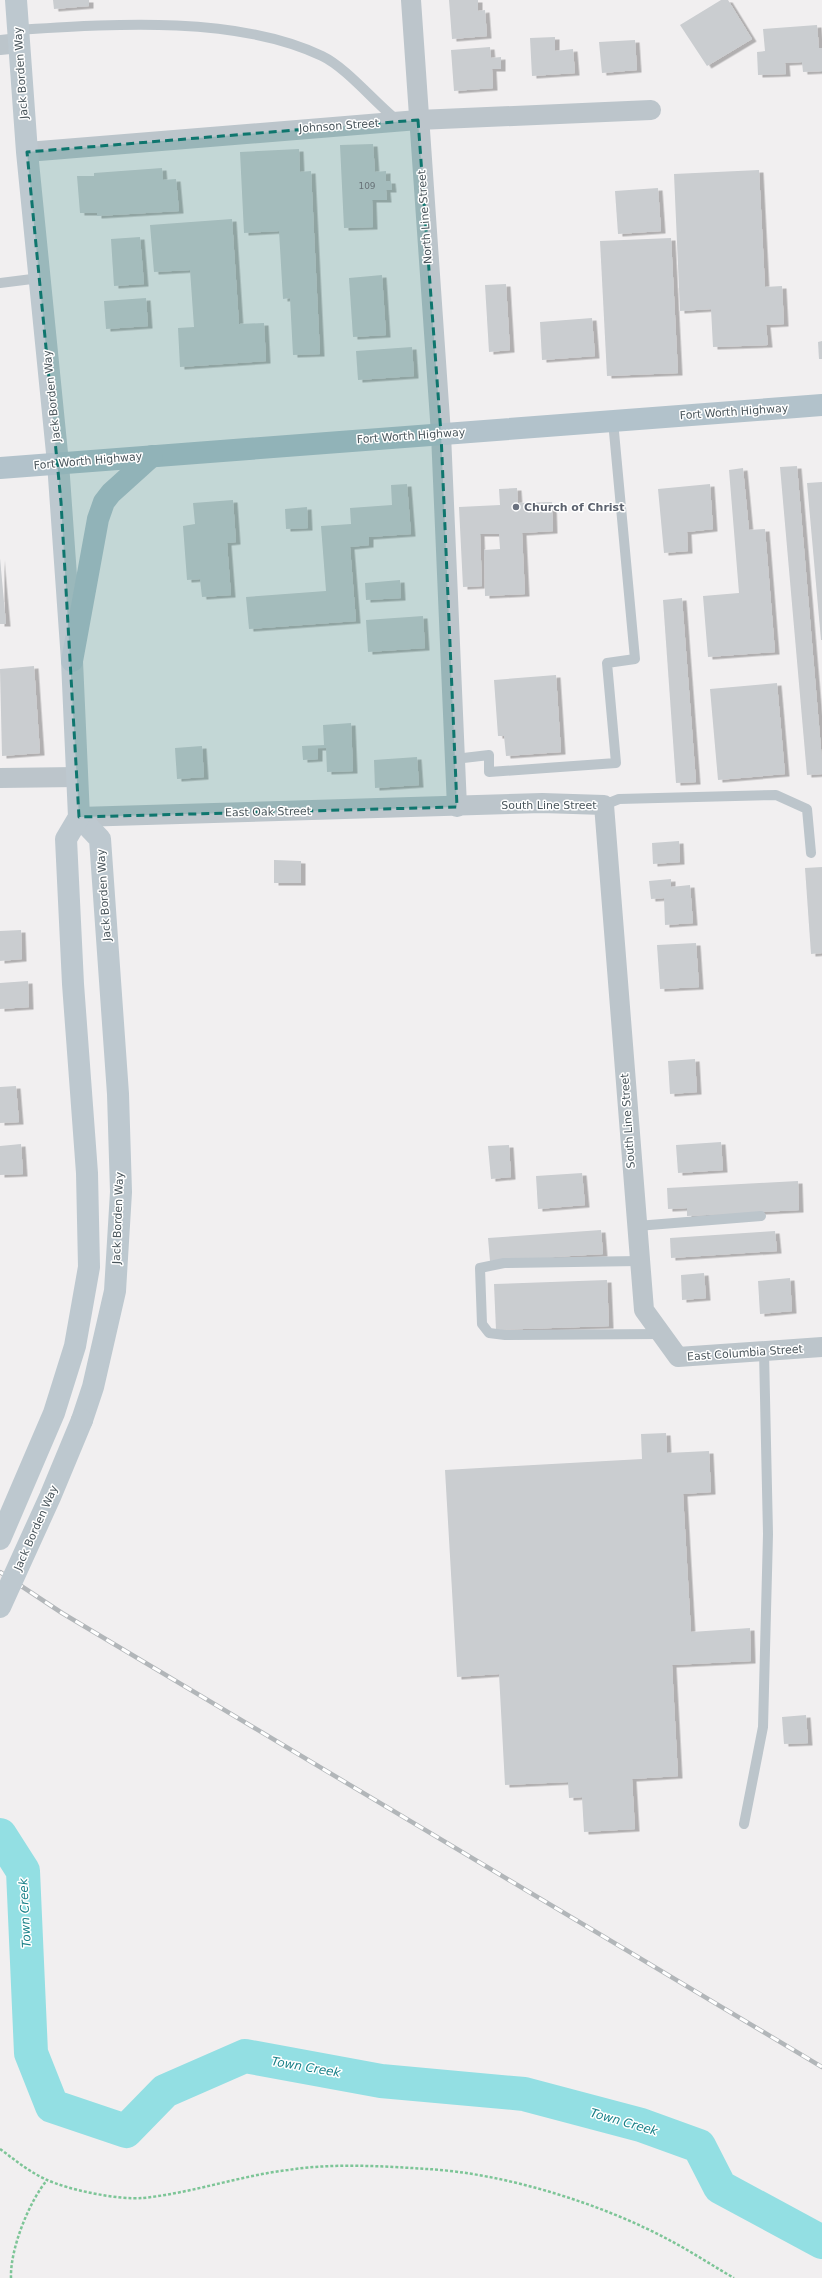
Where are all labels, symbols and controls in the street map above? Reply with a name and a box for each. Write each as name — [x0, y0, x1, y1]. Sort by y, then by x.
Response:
street label: Jack Borden Way — [11, 26, 31, 120]
street label: Johnson Street — [298, 117, 380, 135]
street label: North Line Street — [415, 169, 435, 264]
house number: 109 — [358, 181, 376, 191]
street label: Jack Borden Way — [41, 349, 63, 443]
street label: Fort Worth Highway — [679, 402, 789, 422]
street label: Fort Worth Highway — [356, 426, 466, 446]
street label: Fort Worth Highway — [33, 450, 143, 472]
place label: Church of Christ — [524, 501, 624, 514]
marker: Church of Christ — [511, 502, 521, 512]
street label: South Line Street — [501, 799, 597, 812]
street label: East Oak Street — [225, 805, 312, 819]
street label: Jack Borden Way — [94, 848, 114, 942]
street label: South Line Street — [618, 1072, 638, 1169]
street label: Jack Borden Way — [110, 1171, 126, 1265]
street label: East Columbia Street — [687, 1342, 804, 1364]
street label: Jack Borden Way — [11, 1483, 61, 1574]
water label: Town Creek — [16, 1877, 34, 1948]
water label: Town Creek — [271, 2054, 342, 2080]
water label: Town Creek — [589, 2106, 660, 2139]

